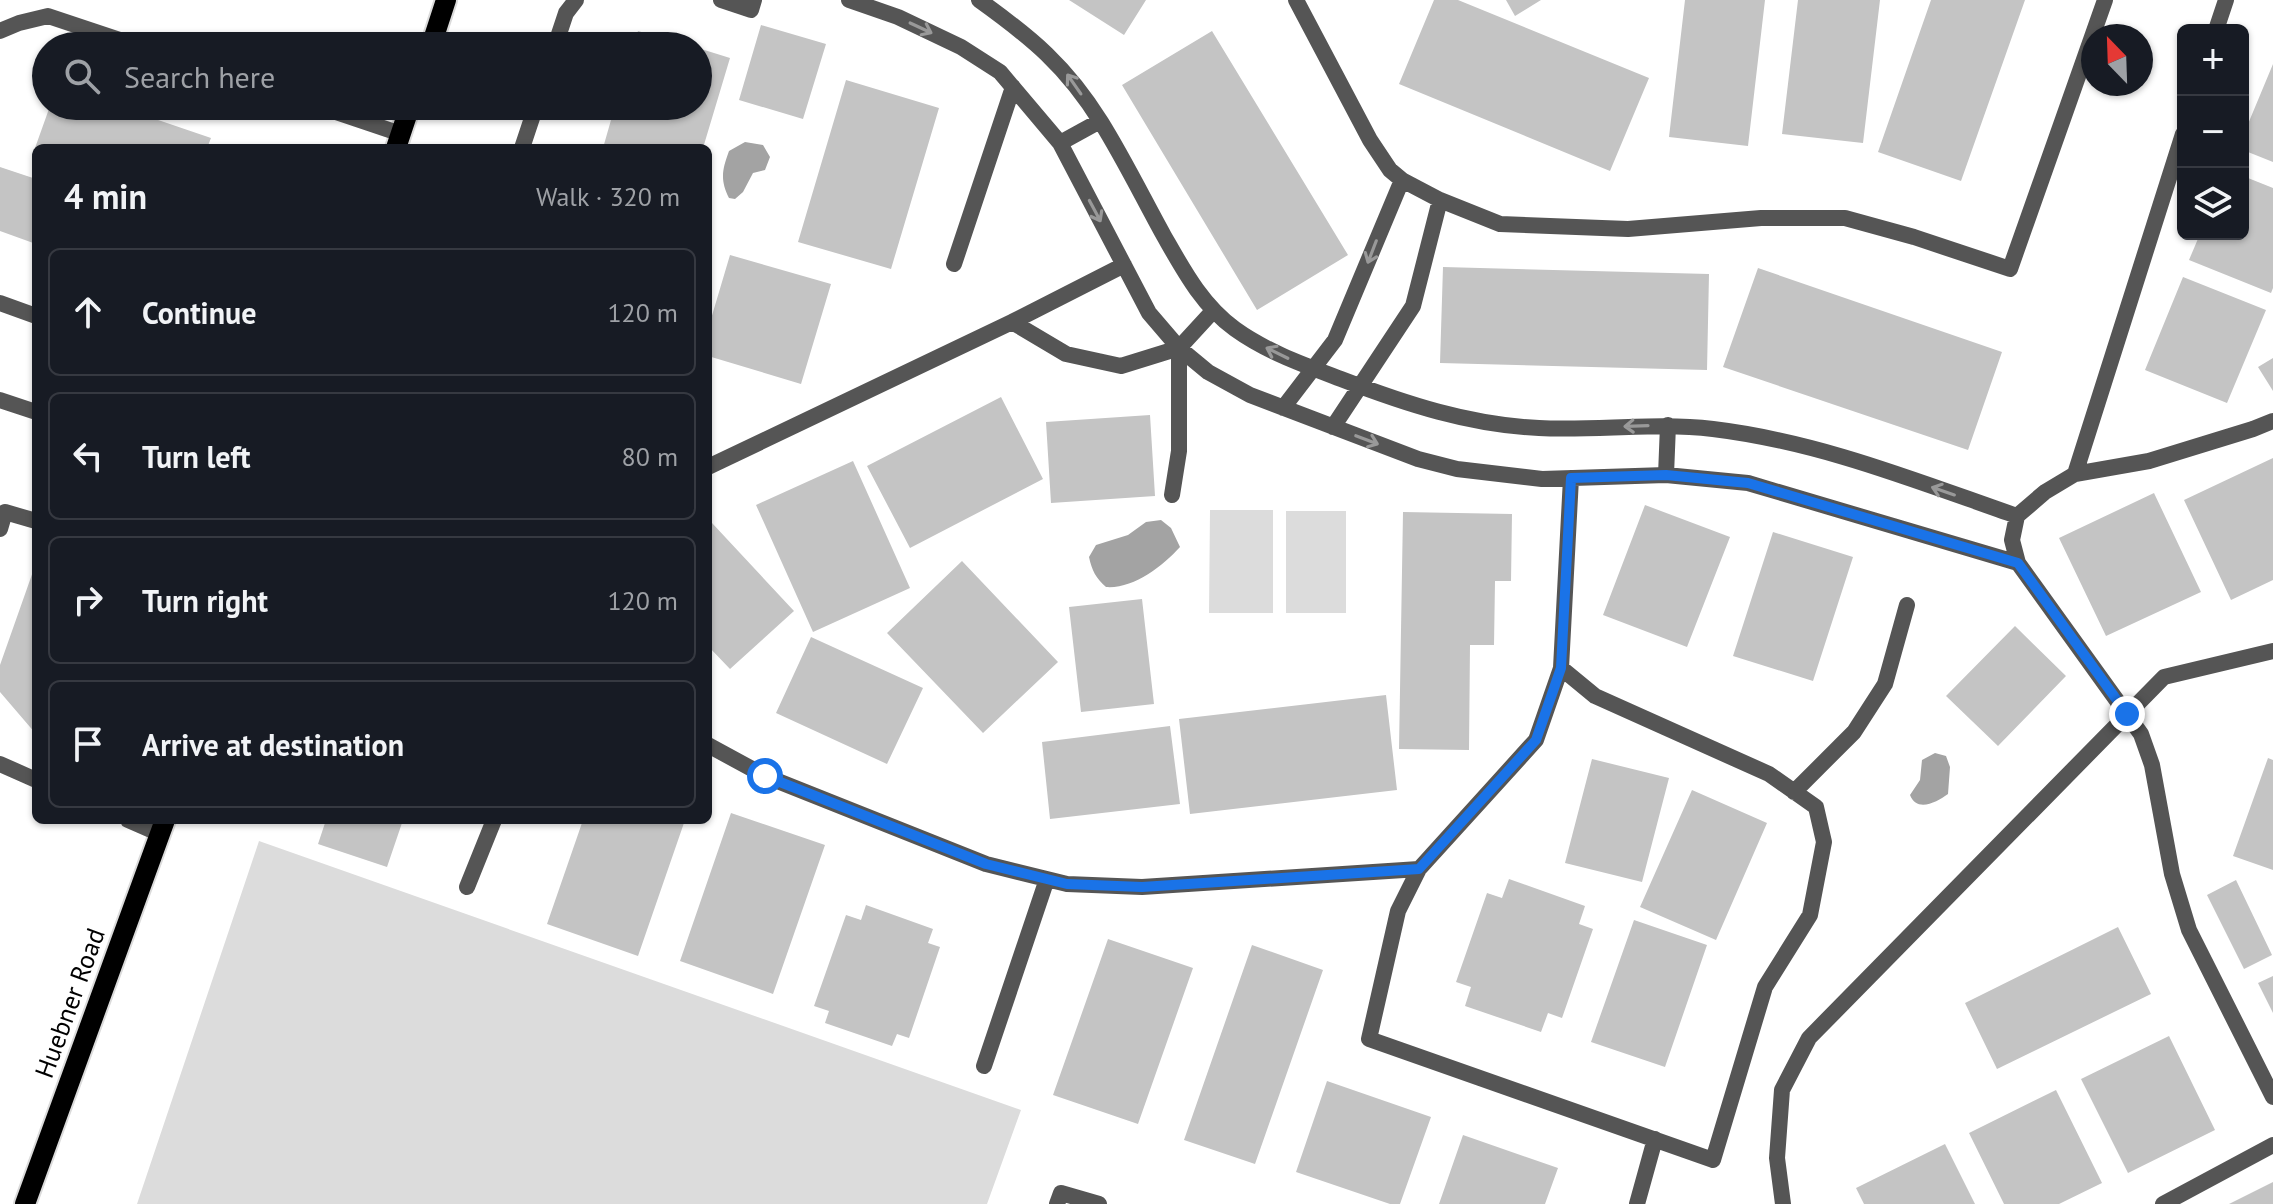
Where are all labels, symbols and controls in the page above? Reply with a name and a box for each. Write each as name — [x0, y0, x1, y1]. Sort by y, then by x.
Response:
one-way arrow — [909, 21, 933, 36]
north arrow — [2081, 24, 2153, 96]
map controls — [2177, 24, 2249, 240]
button: + — [2177, 24, 2249, 96]
search box — [32, 32, 712, 120]
icon: search — [60, 54, 104, 98]
text: Search here — [124, 57, 275, 96]
one-way arrow — [1065, 73, 1082, 95]
button: − — [2177, 96, 2249, 168]
button: layers — [2177, 168, 2249, 240]
text: 4 min — [64, 174, 147, 218]
text: Walk · 320 m — [536, 180, 680, 213]
one-way arrow — [1088, 199, 1104, 223]
one-way arrow — [1364, 239, 1378, 264]
icon: ahead — [66, 290, 110, 334]
text: Continue — [142, 293, 256, 332]
text: 120 m — [607, 296, 678, 329]
one-way arrow — [1265, 345, 1289, 360]
one-way arrow — [1623, 418, 1650, 433]
icon: left — [66, 434, 110, 478]
one-way arrow — [1354, 434, 1379, 448]
text: Turn left — [142, 437, 250, 476]
text: 80 m — [622, 440, 678, 473]
one-way arrow — [1931, 482, 1956, 497]
icon: right — [66, 578, 110, 622]
text: Turn right — [142, 581, 268, 620]
text: 120 m — [607, 584, 678, 617]
route end — [2109, 696, 2145, 732]
icon: arrive — [66, 722, 110, 766]
text: Arrive at destination — [142, 725, 404, 764]
route start — [747, 758, 783, 794]
street label: Huebner Road — [27, 923, 112, 1082]

